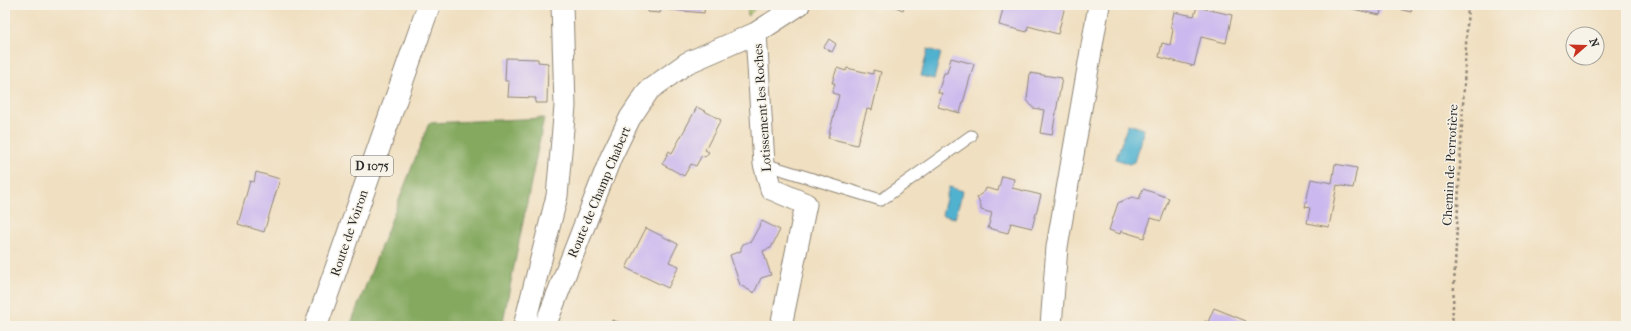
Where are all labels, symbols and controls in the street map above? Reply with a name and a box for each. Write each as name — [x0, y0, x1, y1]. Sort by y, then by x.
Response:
north arrow — [1565, 26, 1605, 66]
text: N — [1586, 37, 1602, 50]
street label: Lotissement les Roches — [750, 43, 774, 173]
street label: Chemin de Perrotière — [1439, 103, 1461, 226]
street label: Route de Champ Chabert — [564, 124, 634, 260]
road number: D 1075 — [351, 156, 393, 176]
street label: Route de Voiron — [327, 187, 371, 278]

